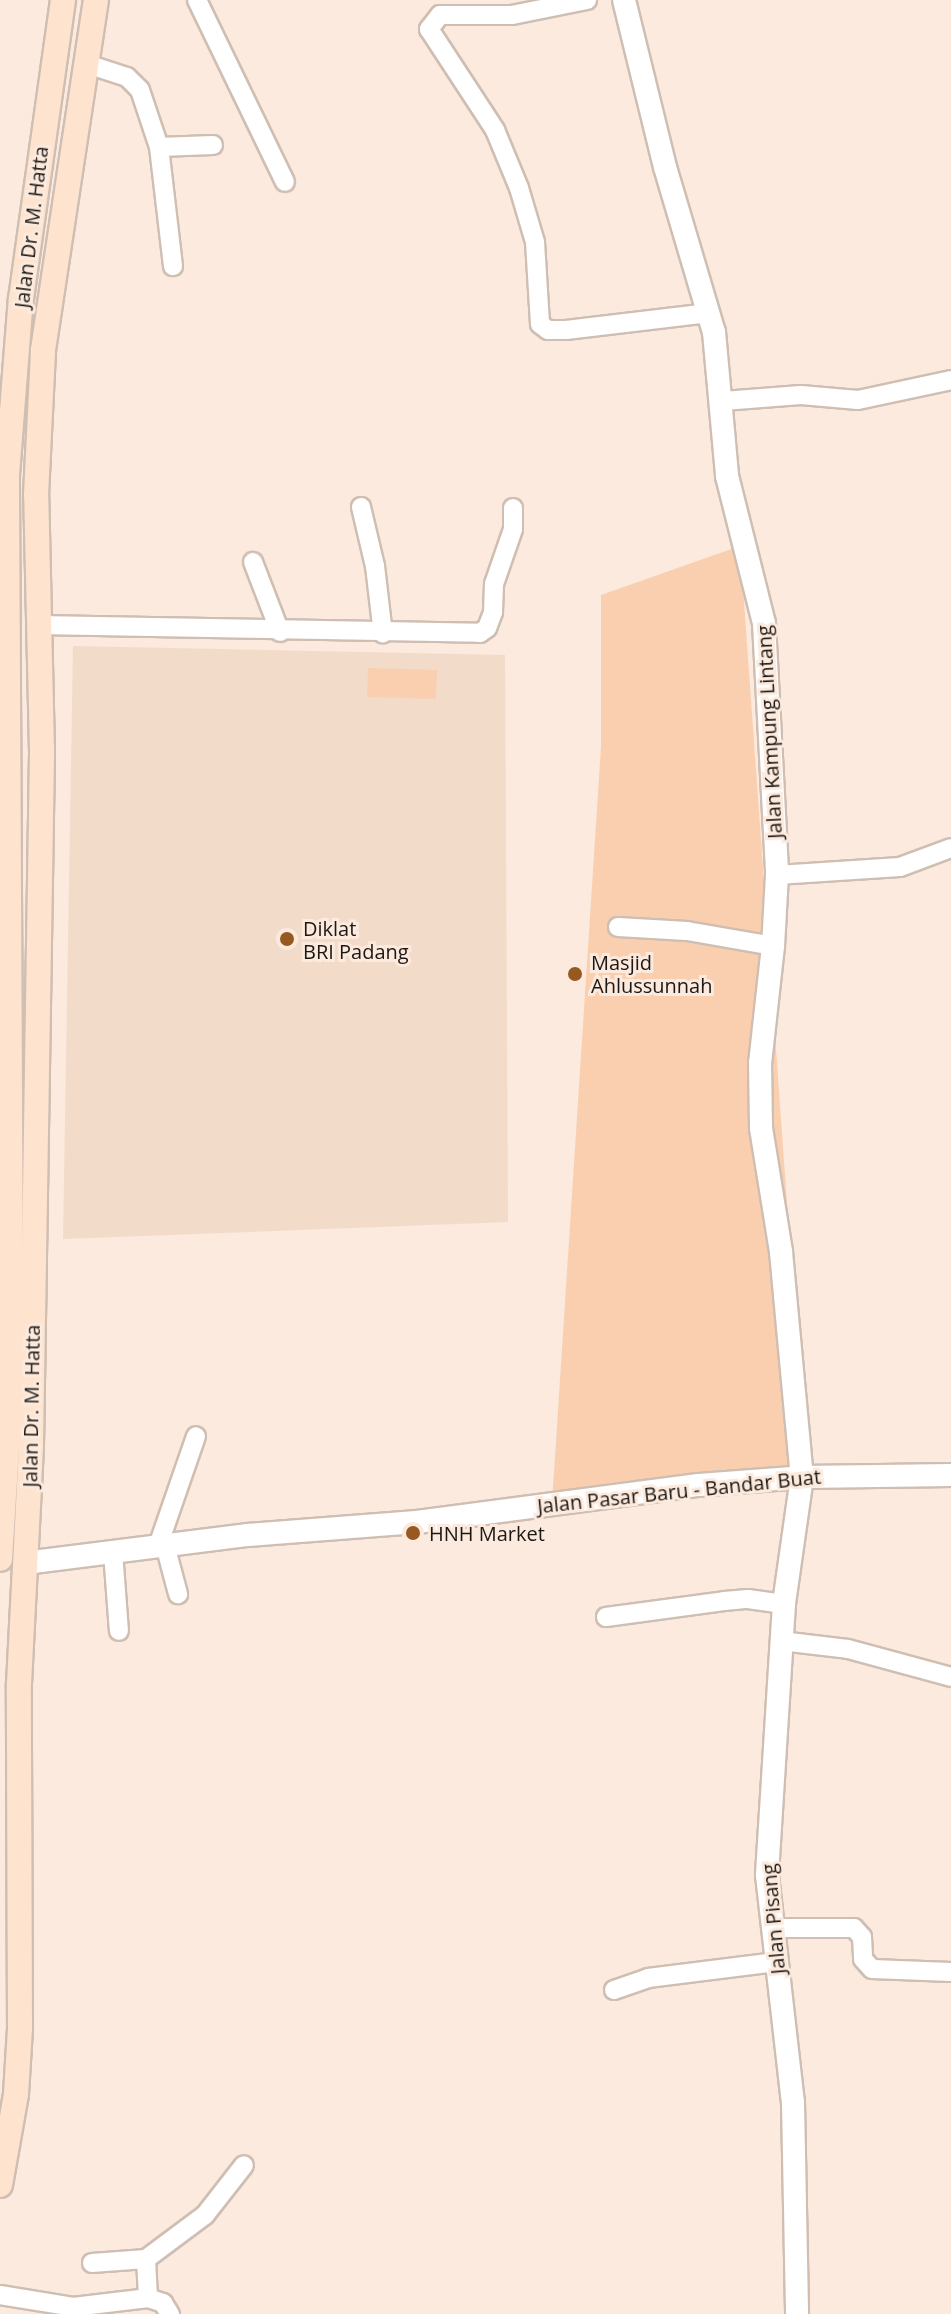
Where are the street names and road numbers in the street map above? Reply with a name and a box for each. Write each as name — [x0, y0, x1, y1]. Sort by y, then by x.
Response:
street label: Jalan Dr. M. Hatta — [9, 145, 53, 309]
street label: Jalan Kampung Lintang — [751, 625, 787, 839]
street label: Jalan Dr. M. Hatta — [18, 1324, 44, 1488]
street label: Jalan Pasar Baru - Bandar Buat — [536, 1464, 822, 1518]
street label: Jalan Pisang — [756, 1863, 790, 1975]

